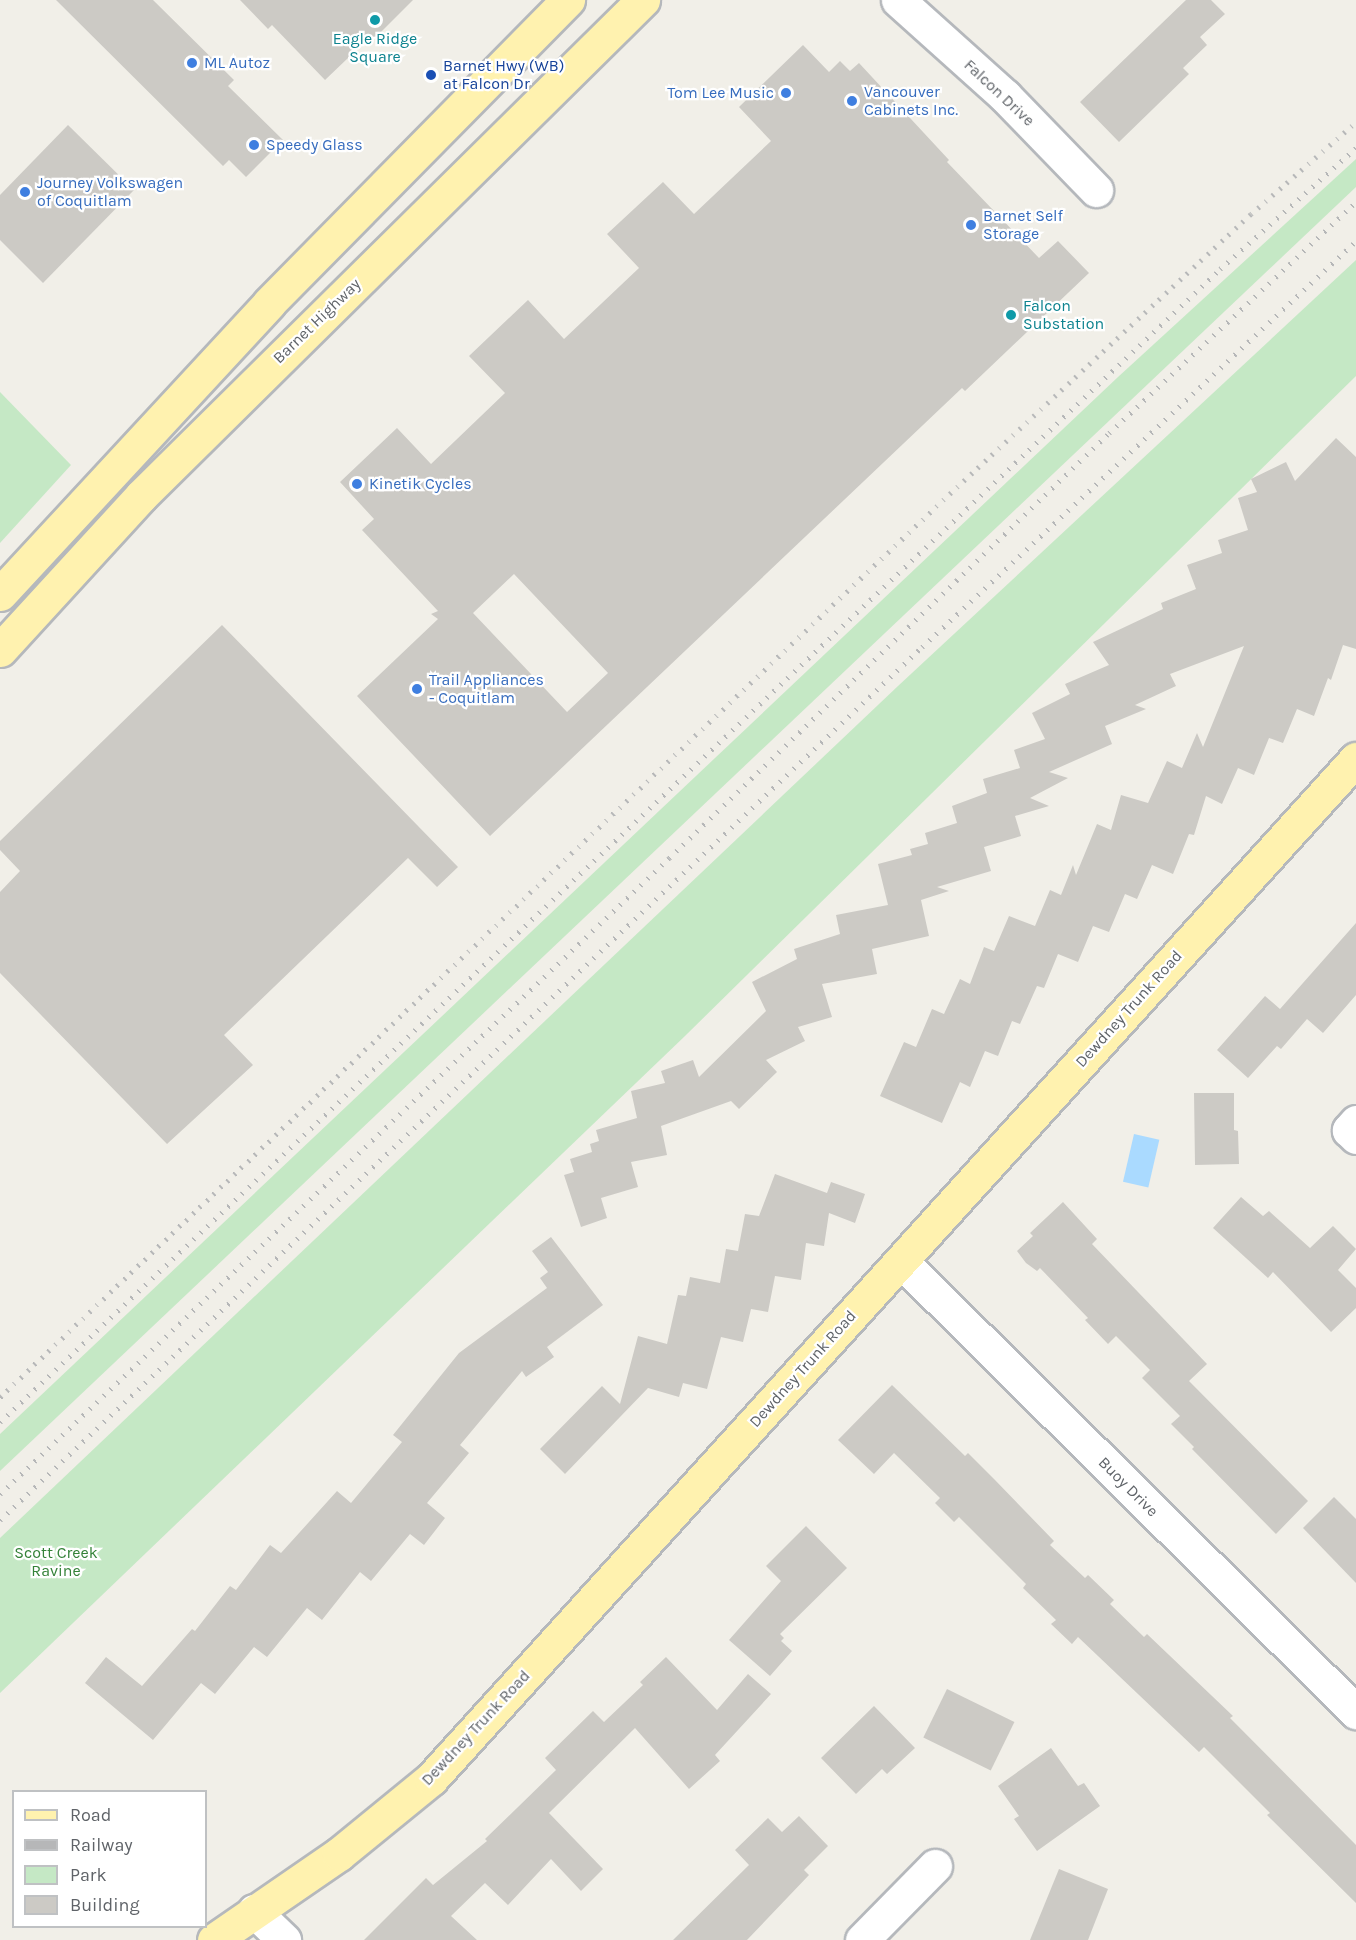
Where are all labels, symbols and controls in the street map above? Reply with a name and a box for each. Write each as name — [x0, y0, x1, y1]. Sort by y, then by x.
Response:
marker: Eagle Ridge Square — [368, 13, 382, 27]
place label: Eagle Ridge Square — [333, 29, 417, 67]
place label: ML Autoz — [204, 53, 270, 73]
marker: ML Autoz — [185, 56, 199, 70]
place label: Barnet Hwy (WB) at Falcon Dr — [443, 56, 564, 94]
street label: Falcon Drive — [960, 56, 1038, 130]
marker: Barnet Hwy (WB) at Falcon Dr — [424, 68, 438, 82]
place label: Vancouver Cabinets Inc. — [864, 82, 958, 120]
place label: Tom Lee Music — [667, 83, 774, 103]
marker: Tom Lee Music — [779, 86, 793, 100]
marker: Vancouver Cabinets Inc. — [845, 94, 859, 108]
place label: Speedy Glass — [266, 135, 363, 155]
marker: Speedy Glass — [247, 138, 261, 152]
place label: Journey Volkswagen of Coquitlam — [37, 173, 183, 211]
marker: Journey Volkswagen of Coquitlam — [18, 185, 32, 199]
place label: Barnet Self Storage — [983, 206, 1063, 244]
marker: Barnet Self Storage — [964, 218, 978, 232]
street label: Barnet Highway — [269, 274, 365, 368]
place label: Falcon Substation — [1023, 296, 1104, 334]
marker: Falcon Substation — [1004, 308, 1018, 322]
place label: Kinetik Cycles — [369, 474, 472, 494]
marker: Kinetik Cycles — [350, 477, 364, 491]
place label: Trail Appliances - Coquitlam — [429, 670, 544, 708]
marker: Trail Appliances - Coquitlam — [410, 682, 424, 696]
street label: Dewdney Trunk Road — [1071, 947, 1187, 1071]
street label: Dewdney Trunk Road — [745, 1307, 861, 1431]
street label: Buoy Drive — [1094, 1453, 1162, 1521]
park label: Scott Creek Ravine — [14, 1543, 98, 1581]
street label: Dewdney Trunk Road — [418, 1666, 534, 1790]
legend — [12, 1790, 207, 1928]
text: Road — [70, 1804, 111, 1826]
text: Railway — [70, 1834, 133, 1856]
text: Park — [70, 1864, 107, 1886]
text: Building — [70, 1894, 140, 1916]

